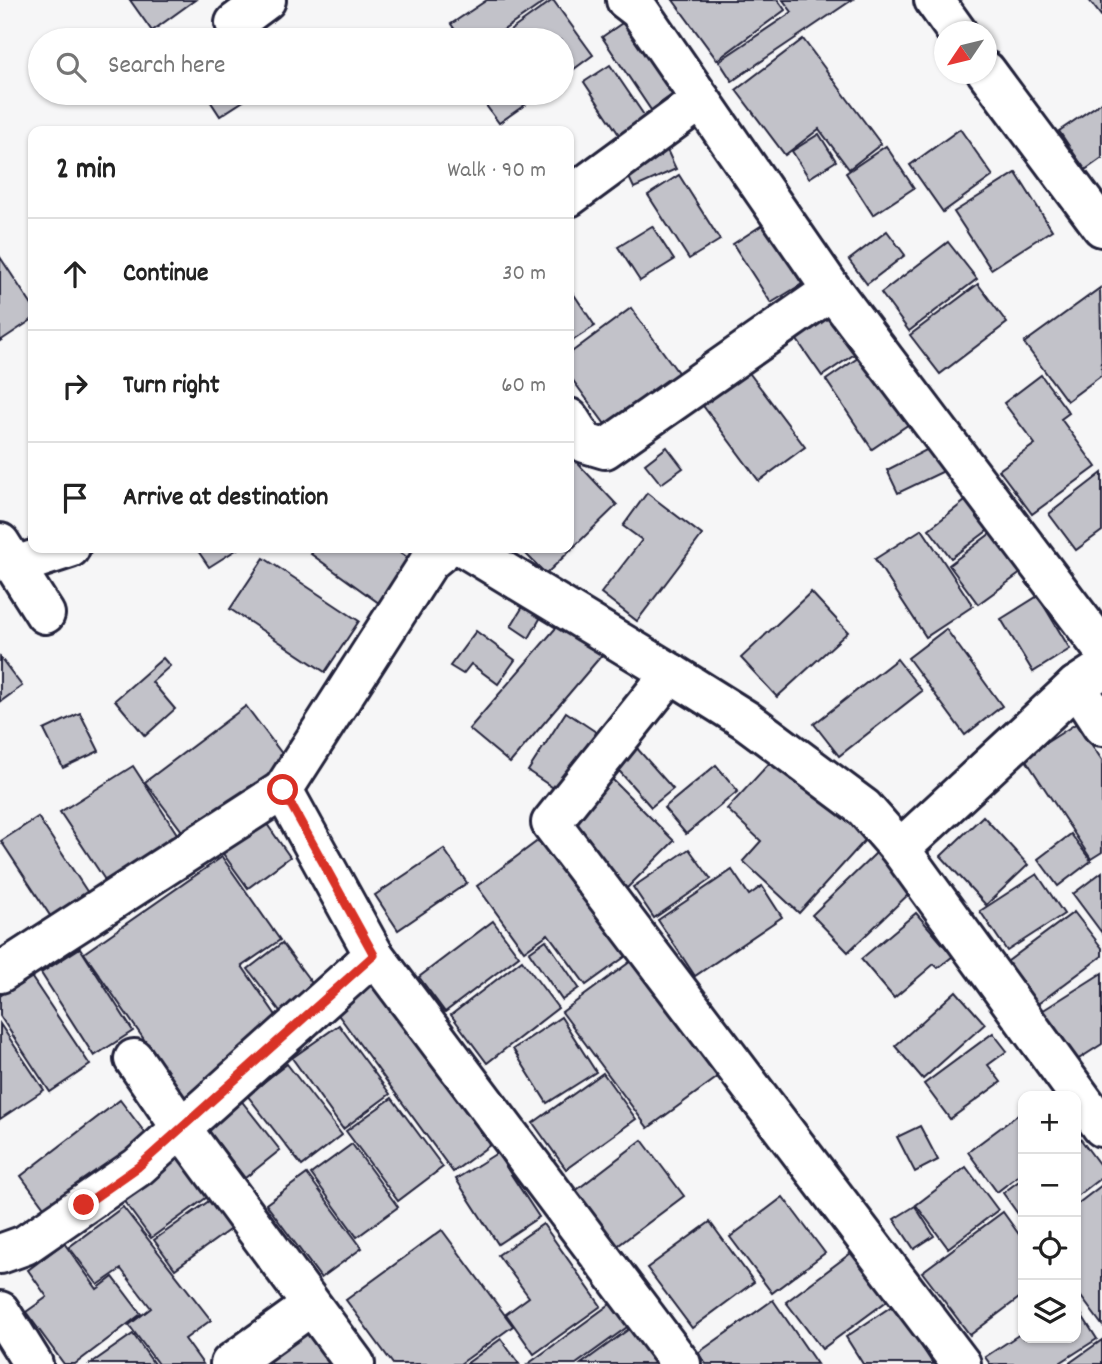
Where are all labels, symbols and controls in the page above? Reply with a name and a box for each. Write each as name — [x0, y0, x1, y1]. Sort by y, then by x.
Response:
north arrow — [934, 21, 997, 84]
search box — [28, 28, 574, 105]
icon: search — [52, 48, 90, 86]
text: Search here — [108, 48, 226, 85]
text: 2 min — [56, 150, 116, 193]
text: Walk · 90 m — [447, 155, 546, 188]
icon: ahead — [56, 255, 94, 293]
text: Continue — [123, 256, 208, 293]
text: 30 m — [502, 258, 546, 291]
icon: right — [56, 367, 94, 405]
text: Turn right — [123, 368, 220, 405]
text: 60 m — [501, 370, 546, 403]
icon: arrive — [56, 479, 94, 517]
text: Arrive at destination — [123, 480, 328, 517]
route start — [267, 774, 298, 805]
map controls — [1018, 1091, 1081, 1343]
button: + — [1018, 1091, 1081, 1154]
button: − — [1018, 1154, 1081, 1217]
route end — [68, 1189, 99, 1220]
button: locate — [1018, 1217, 1081, 1280]
button: layers — [1018, 1280, 1081, 1343]

